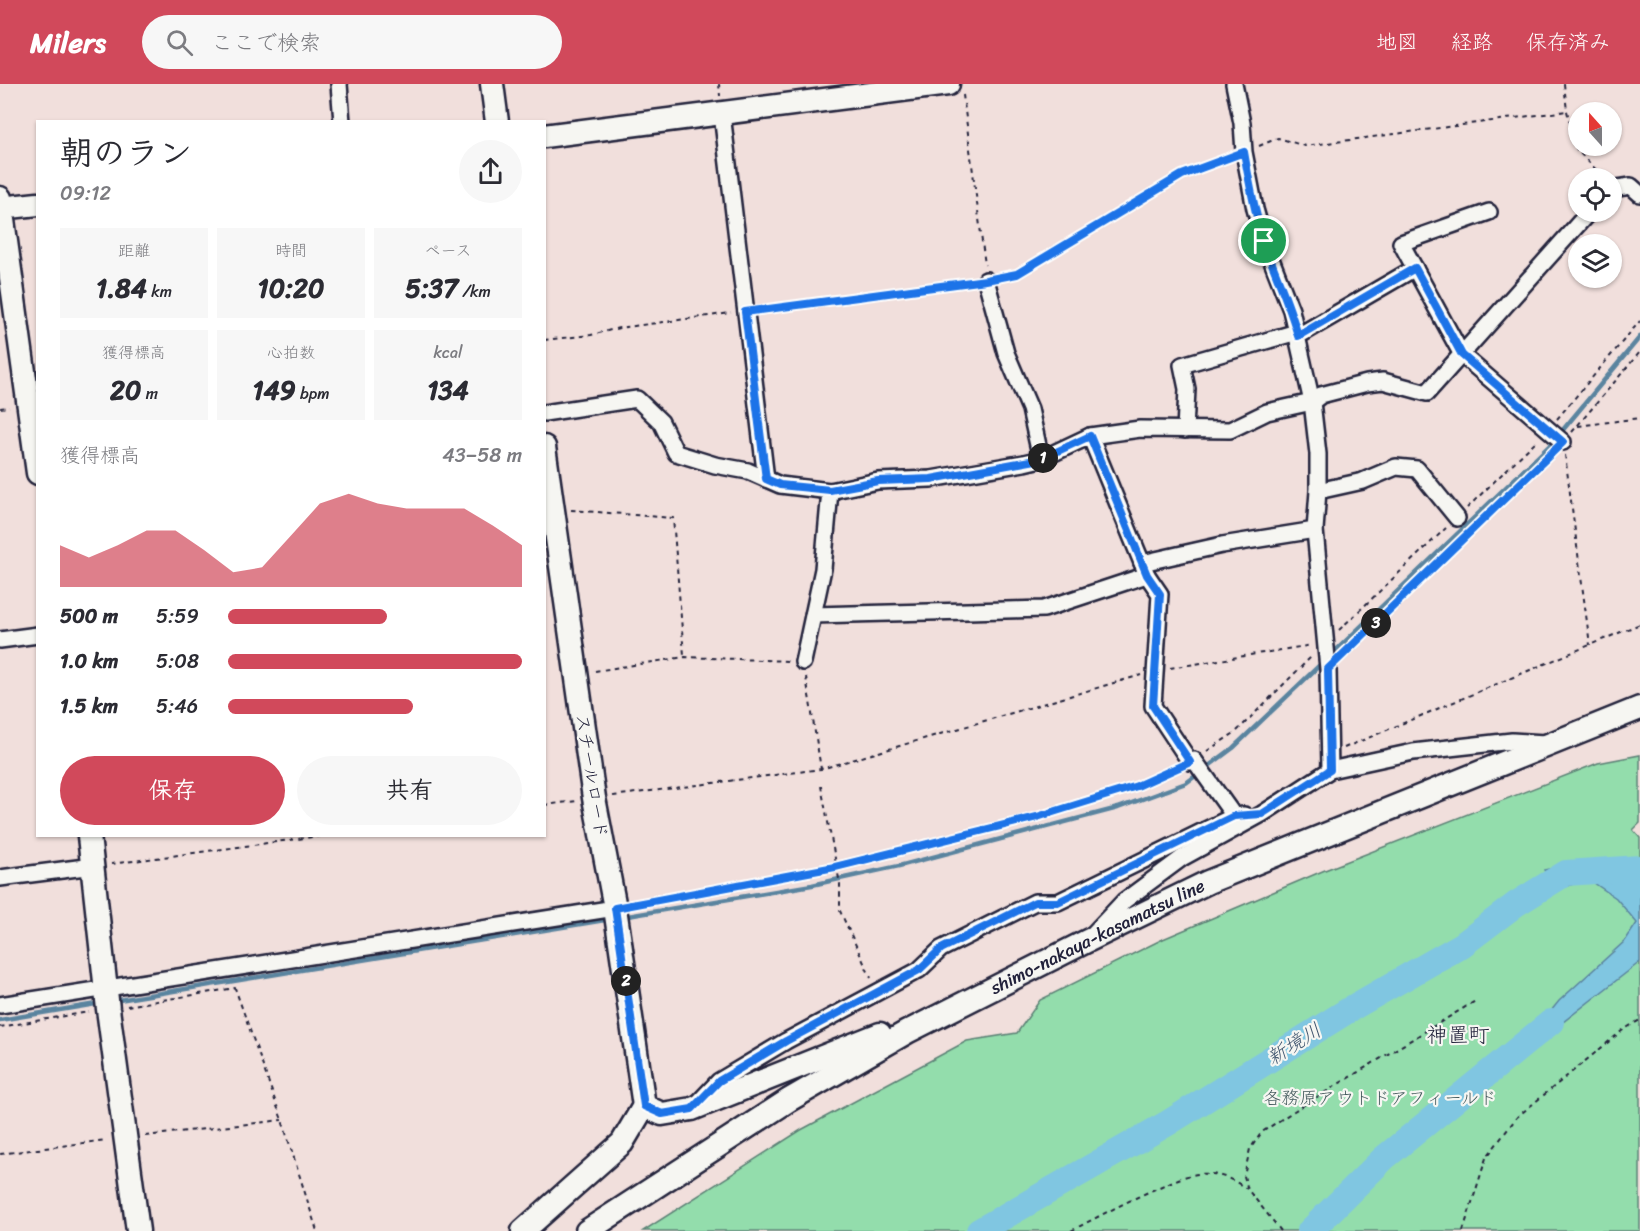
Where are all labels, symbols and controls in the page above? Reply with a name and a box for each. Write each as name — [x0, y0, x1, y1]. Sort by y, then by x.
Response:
search box — [142, 15, 562, 69]
text: Milers — [30, 18, 106, 67]
text: ここで検索 — [211, 23, 321, 62]
text: 地図 — [1376, 23, 1418, 61]
text: 経路 — [1451, 23, 1493, 61]
text: 保存済み — [1526, 23, 1610, 61]
icon: search — [163, 26, 196, 59]
north arrow — [1568, 102, 1622, 156]
map controls — [1568, 102, 1622, 288]
text: 朝のラン — [60, 124, 192, 182]
button: share — [459, 140, 522, 203]
button: locate — [1568, 168, 1622, 222]
text: 09:12 — [60, 176, 111, 211]
pin — [1238, 215, 1289, 266]
icon: arrive — [1247, 224, 1280, 257]
button: layers — [1568, 234, 1622, 288]
text: 距離 — [118, 236, 150, 265]
text: 時間 — [275, 236, 307, 265]
text: ペース — [424, 236, 472, 265]
text: 1.84 — [96, 265, 147, 311]
text: 10:20 — [258, 265, 324, 311]
text: 5:37 — [405, 265, 458, 311]
text: km — [147, 277, 172, 306]
text: /km — [458, 277, 491, 306]
text: 獲得標高 — [102, 338, 166, 367]
text: 心拍数 — [267, 338, 315, 367]
text: kcal — [433, 338, 463, 367]
text: 20 — [110, 367, 141, 413]
text: 149 — [252, 367, 296, 413]
text: 134 — [427, 367, 469, 413]
text: m — [141, 379, 158, 408]
text: bpm — [296, 379, 330, 408]
text: 獲得標高 — [60, 438, 140, 473]
text: 43–58 m — [442, 438, 522, 473]
pin: 1 — [1028, 443, 1058, 473]
text: 1 — [1040, 443, 1046, 472]
text: 500 m — [60, 599, 118, 634]
text: 5:59 — [156, 599, 199, 634]
pin: 3 — [1361, 608, 1391, 638]
text: 3 — [1372, 608, 1380, 637]
text: 1.0 km — [60, 644, 118, 679]
text: 5:08 — [156, 644, 199, 679]
text: 1.5 km — [60, 689, 118, 724]
text: 5:46 — [156, 689, 198, 724]
street label: スチールロード — [566, 712, 618, 840]
button: 保存 — [60, 756, 285, 825]
button: 共有 — [297, 756, 522, 825]
street label: shimo-nakaya-kasamatsu line — [984, 870, 1210, 1004]
pin: 2 — [611, 966, 641, 996]
text: 2 — [621, 966, 631, 995]
water label: 新境川 — [1259, 1013, 1329, 1075]
district label: 神置町 — [1427, 1016, 1490, 1054]
park label: 各務原アウトドアフィールド — [1263, 1082, 1497, 1114]

